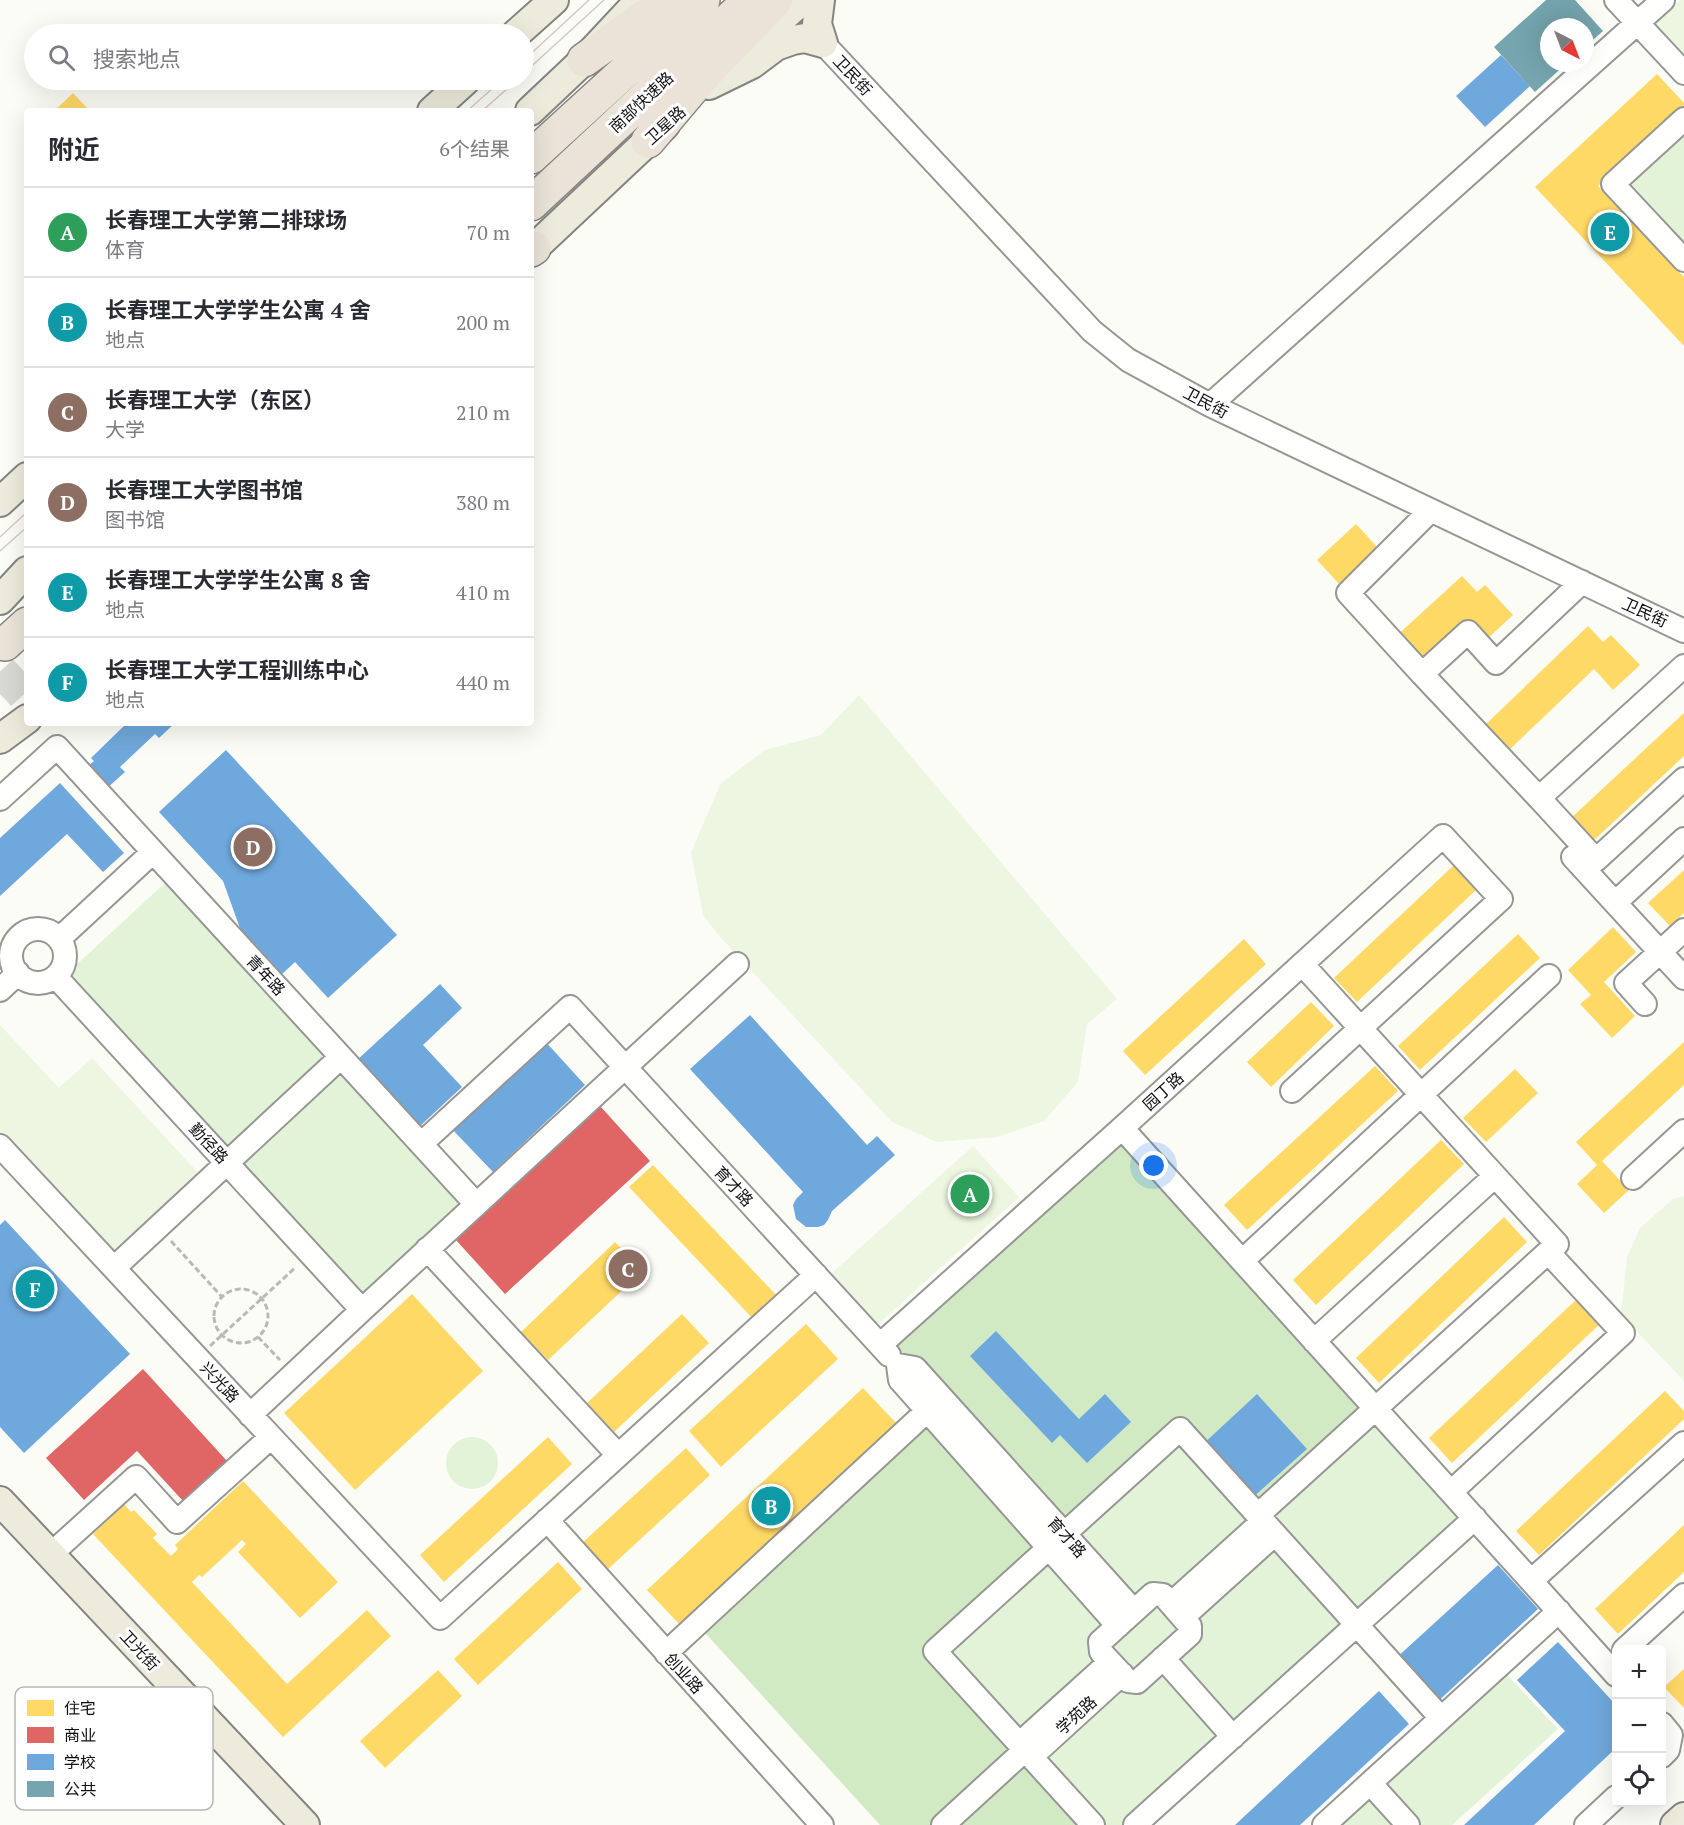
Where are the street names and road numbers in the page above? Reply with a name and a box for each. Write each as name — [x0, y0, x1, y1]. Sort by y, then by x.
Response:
street label: 卫民街 — [829, 50, 877, 100]
street label: 南部快速路 — [604, 67, 678, 137]
street label: 卫星路 — [640, 101, 690, 149]
street label: 卫民街 — [1180, 381, 1232, 423]
street label: 卫民街 — [1619, 592, 1671, 632]
street label: 青年路 — [242, 950, 290, 1000]
street label: 园丁路 — [1138, 1067, 1188, 1115]
street label: 勤径路 — [185, 1118, 233, 1168]
street label: 育才路 — [710, 1161, 758, 1211]
street label: 兴光路 — [196, 1357, 244, 1407]
street label: 育才路 — [1043, 1512, 1091, 1562]
street label: 卫光街 — [116, 1625, 164, 1675]
street label: 创业路 — [660, 1648, 708, 1698]
street label: 学苑路 — [1051, 1691, 1101, 1739]

